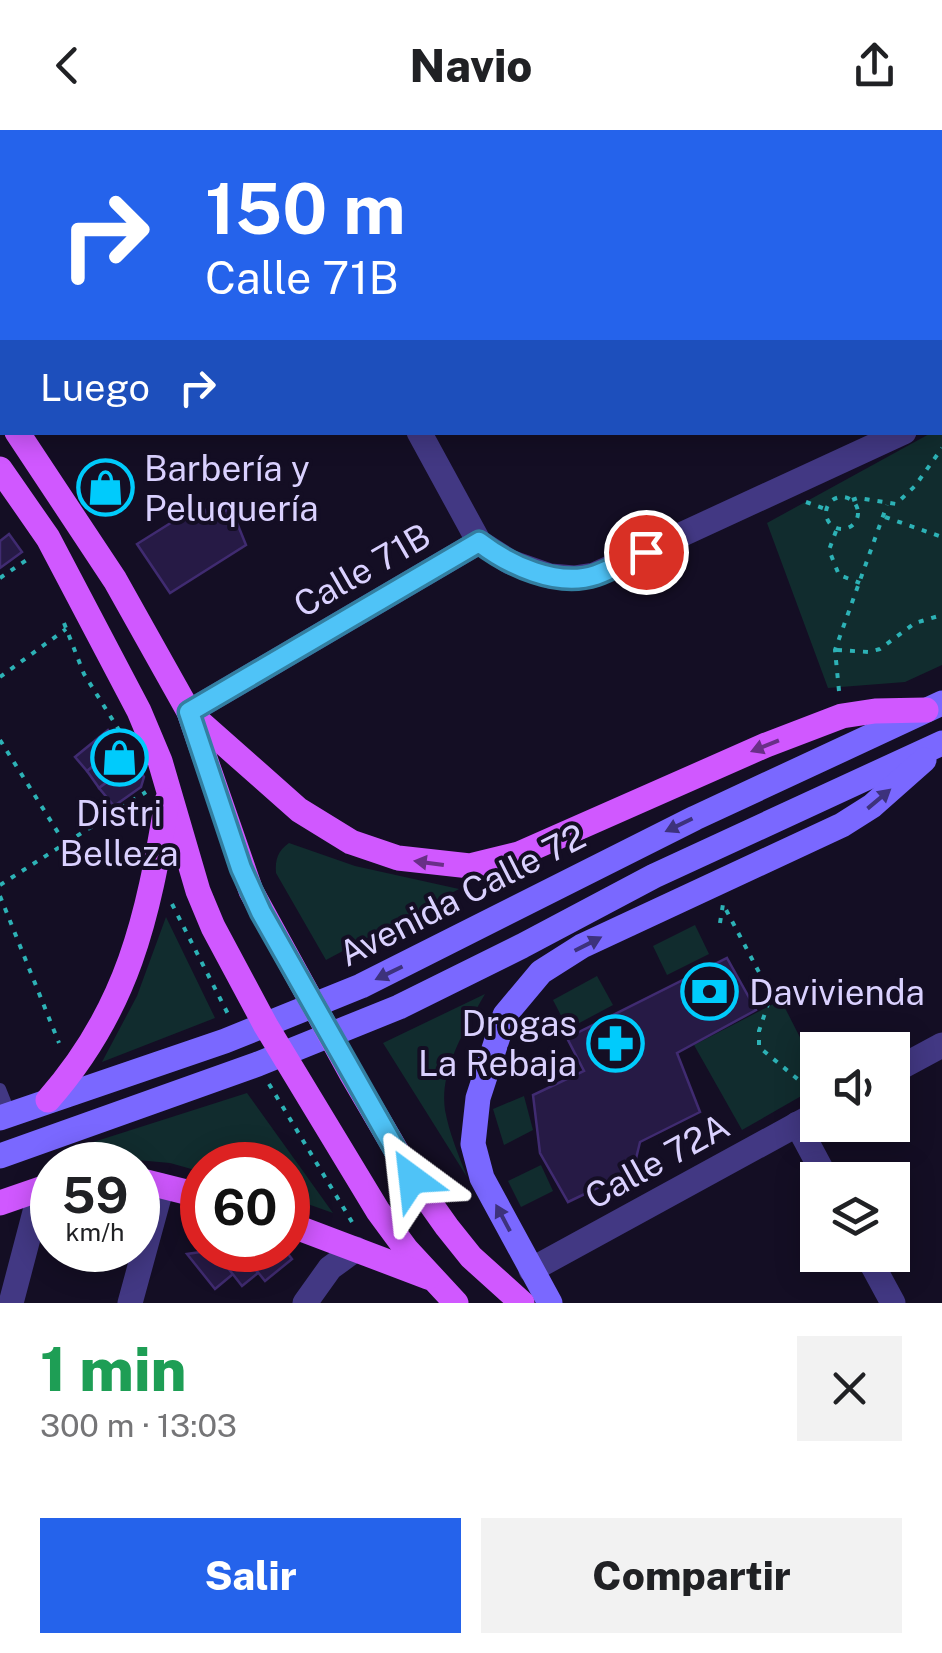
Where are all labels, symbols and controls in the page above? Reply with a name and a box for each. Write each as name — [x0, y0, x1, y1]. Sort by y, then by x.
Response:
icon: back — [40, 38, 95, 93]
icon: share — [847, 38, 902, 93]
text: Navio — [410, 39, 532, 92]
text: 150 m — [205, 167, 406, 250]
icon: right — [40, 170, 170, 300]
text: Calle 71B — [205, 251, 399, 304]
icon: right — [170, 360, 225, 415]
text: Luego — [40, 365, 150, 410]
place label: Barbería y Peluquería — [144, 448, 319, 529]
shop icon: Barbería y Peluquería — [75, 458, 135, 518]
pin — [604, 510, 689, 595]
street label: Calle 71B — [287, 515, 437, 625]
icon: arrive — [619, 525, 674, 580]
shop icon: Distri Belleza — [89, 727, 149, 787]
one-way arrow — [750, 738, 780, 754]
one-way arrow — [866, 789, 891, 811]
place label: Distri Belleza — [60, 793, 179, 874]
street label: Avenida Calle 72 — [332, 815, 592, 975]
one-way arrow — [664, 817, 693, 834]
one-way arrow — [413, 854, 445, 870]
one-way arrow — [574, 936, 603, 953]
bank icon: Davivienda — [680, 962, 740, 1022]
one-way arrow — [375, 964, 404, 981]
place label: Davivienda — [749, 972, 925, 1013]
place label: Drogas La Rebaja — [418, 1003, 577, 1084]
pharmacy icon: Drogas La Rebaja — [586, 1013, 646, 1073]
map controls — [800, 1032, 910, 1272]
button: sound — [800, 1032, 910, 1142]
street label: Calle 72A — [578, 1105, 736, 1217]
position arrow — [360, 1127, 464, 1231]
speed limit sign: 60 — [180, 1142, 310, 1272]
button: layers — [800, 1162, 910, 1272]
text: 59 — [62, 1165, 128, 1224]
one-way arrow — [495, 1203, 512, 1232]
text: km/h — [66, 1217, 124, 1247]
text: 1 min — [40, 1334, 187, 1405]
button: close — [797, 1336, 902, 1441]
text: 300 m · 13:03 — [40, 1407, 237, 1444]
button: Salir — [40, 1518, 461, 1633]
button: Compartir — [481, 1518, 902, 1633]

